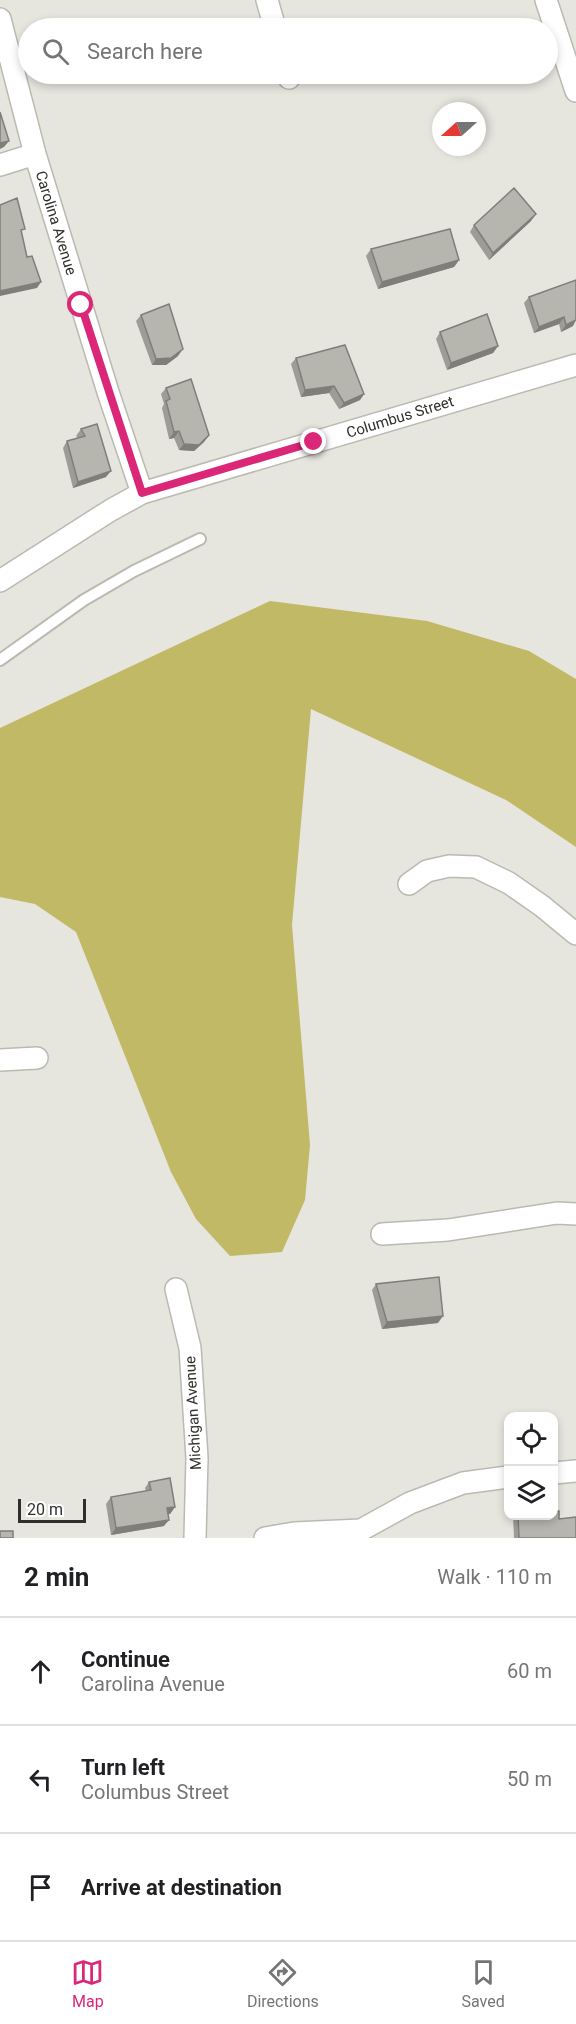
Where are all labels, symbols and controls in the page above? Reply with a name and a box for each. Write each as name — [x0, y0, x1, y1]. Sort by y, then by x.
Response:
search box — [18, 18, 558, 84]
icon: search — [39, 35, 72, 68]
text: Search here — [87, 39, 203, 64]
north arrow — [432, 102, 486, 156]
street label: Carolina Avenue — [32, 169, 80, 277]
route start — [67, 291, 93, 317]
street label: Columbus Street — [344, 392, 456, 442]
route end — [300, 428, 326, 454]
street label: Michigan Avenue — [181, 1355, 205, 1470]
map controls — [504, 1412, 558, 1520]
button: locate — [504, 1412, 558, 1466]
button: layers — [504, 1466, 558, 1520]
scale bar — [18, 1496, 86, 1524]
text: 20 m — [27, 1500, 63, 1519]
text: 2 min — [24, 1562, 89, 1592]
text: Walk · 110 m — [437, 1565, 552, 1589]
text: Continue — [81, 1647, 170, 1672]
icon: ahead — [24, 1655, 57, 1688]
text: 60 m — [507, 1659, 552, 1683]
text: Carolina Avenue — [81, 1672, 225, 1696]
text: Turn left — [81, 1755, 165, 1780]
icon: left — [24, 1763, 57, 1796]
text: 50 m — [507, 1767, 552, 1791]
text: Columbus Street — [81, 1780, 229, 1804]
icon: arrive — [24, 1871, 57, 1904]
text: Arrive at destination — [81, 1875, 282, 1900]
tab: Map — [71, 1956, 104, 2011]
tab: Directions — [247, 1956, 319, 2011]
tab: Saved — [461, 1956, 505, 2011]

